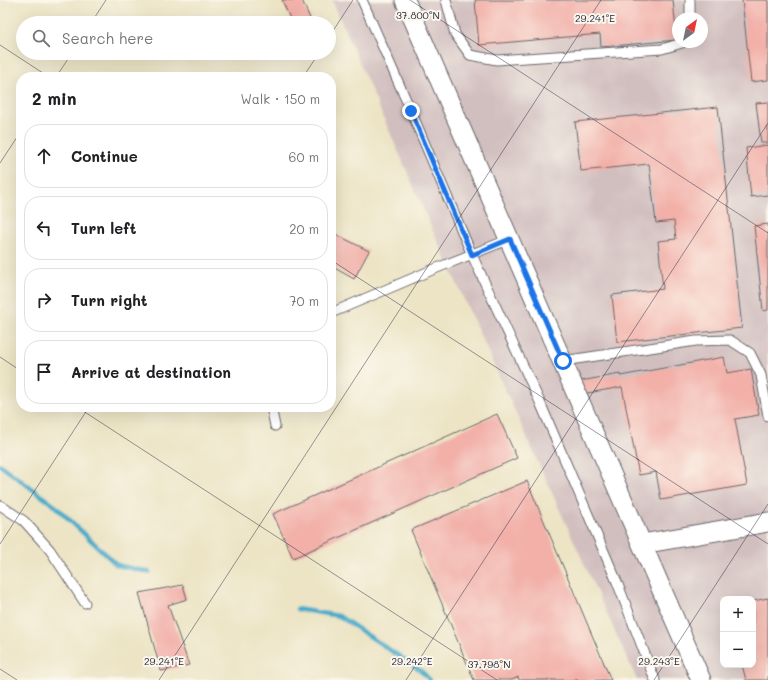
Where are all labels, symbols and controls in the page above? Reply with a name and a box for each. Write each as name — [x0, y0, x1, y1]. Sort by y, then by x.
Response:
text: 37.800°N — [396, 8, 440, 22]
text: 29.241°E — [575, 11, 615, 25]
north arrow — [672, 12, 708, 48]
search box — [16, 16, 336, 60]
icon: search — [30, 27, 52, 49]
text: Search here — [62, 28, 153, 48]
text: 2 min — [32, 87, 77, 109]
text: Walk · 150 m — [240, 90, 320, 107]
route end — [402, 102, 420, 120]
icon: ahead — [33, 145, 55, 167]
text: Continue — [71, 146, 138, 166]
text: 60 m — [289, 148, 319, 165]
icon: left — [33, 217, 55, 239]
text: Turn left — [71, 218, 136, 238]
text: 20 m — [289, 220, 319, 237]
icon: right — [33, 289, 55, 311]
text: Turn right — [71, 290, 148, 310]
text: 70 m — [289, 292, 319, 309]
route start — [554, 352, 572, 370]
icon: arrive — [33, 361, 55, 383]
text: Arrive at destination — [71, 362, 231, 382]
map controls — [720, 596, 756, 668]
button: + — [720, 596, 756, 632]
button: − — [720, 632, 756, 668]
text: 29.241°E — [144, 654, 184, 668]
text: 29.242°E — [391, 654, 433, 668]
text: 29.243°E — [638, 654, 680, 668]
text: 37.798°N — [467, 657, 511, 671]

